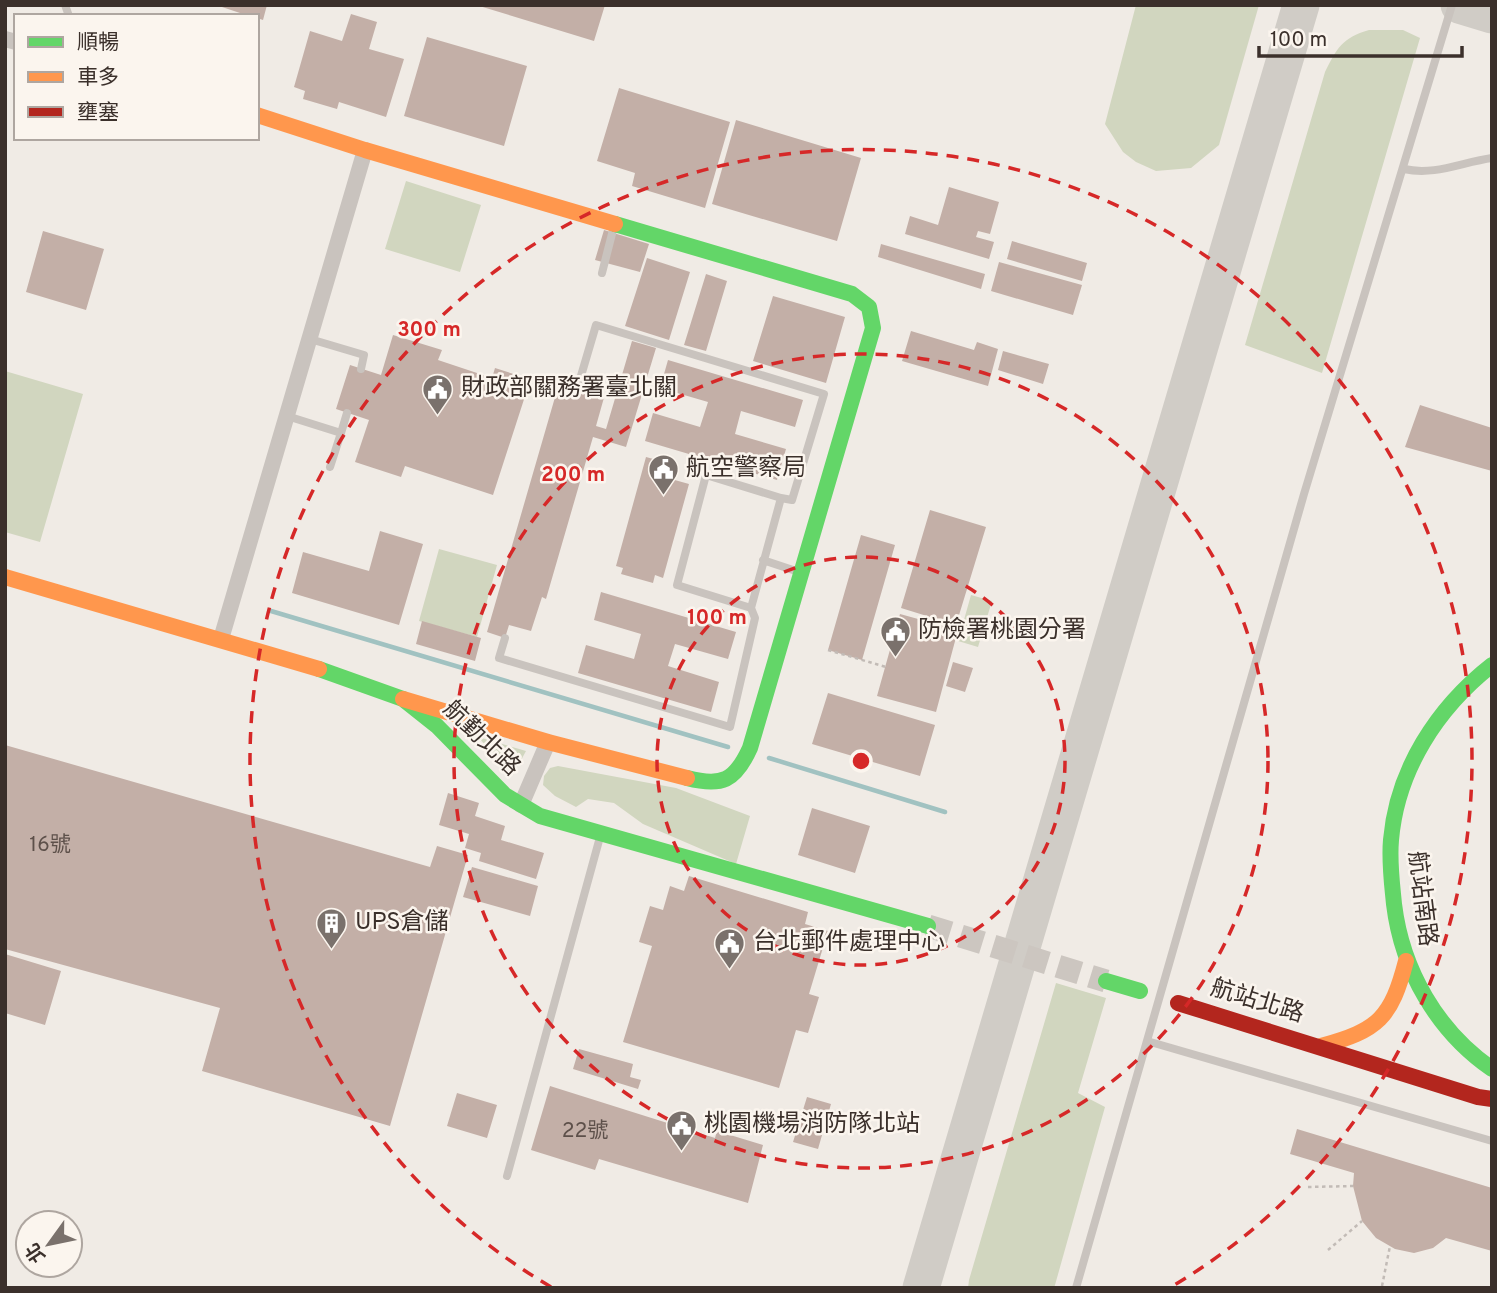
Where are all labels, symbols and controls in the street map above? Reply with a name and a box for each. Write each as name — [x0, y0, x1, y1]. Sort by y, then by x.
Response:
legend — [14, 14, 259, 140]
scale bar — [1259, 14, 1462, 58]
text: 100 m — [1270, 27, 1327, 54]
text: 順暢 — [77, 30, 119, 57]
text: 車多 — [77, 65, 119, 92]
text: 壅塞 — [77, 100, 119, 127]
text: 300 m — [397, 317, 461, 344]
public building icon: 財政部關務署臺北關 — [421, 372, 455, 416]
place label: 財政部關務署臺北關 — [461, 374, 677, 404]
public building icon: 航空警察局 — [646, 452, 680, 496]
place label: 航空警察局 — [686, 454, 806, 484]
text: 200 m — [541, 462, 605, 489]
text: 100 m — [687, 605, 747, 632]
public building icon: 防檢署桃園分署 — [878, 614, 912, 658]
place label: 防檢署桃園分署 — [918, 616, 1086, 646]
street label: 航勤北路 — [436, 695, 526, 783]
centre of rings — [849, 749, 873, 773]
house number: 16號 — [29, 832, 71, 859]
street label: 航站南路 — [1400, 850, 1442, 948]
building icon: UPS倉儲 — [315, 906, 349, 950]
place label: UPS倉儲 — [355, 908, 449, 938]
public building icon: 台北郵件處理中心 — [713, 926, 747, 970]
place label: 台北郵件處理中心 — [753, 928, 945, 958]
street label: 航站北路 — [1207, 974, 1307, 1030]
public building icon: 桃園機場消防隊北站 — [664, 1108, 698, 1152]
place label: 桃園機場消防隊北站 — [704, 1110, 920, 1140]
house number: 22號 — [562, 1118, 608, 1145]
north arrow — [14, 1209, 84, 1279]
text: 北 — [21, 1238, 52, 1267]

